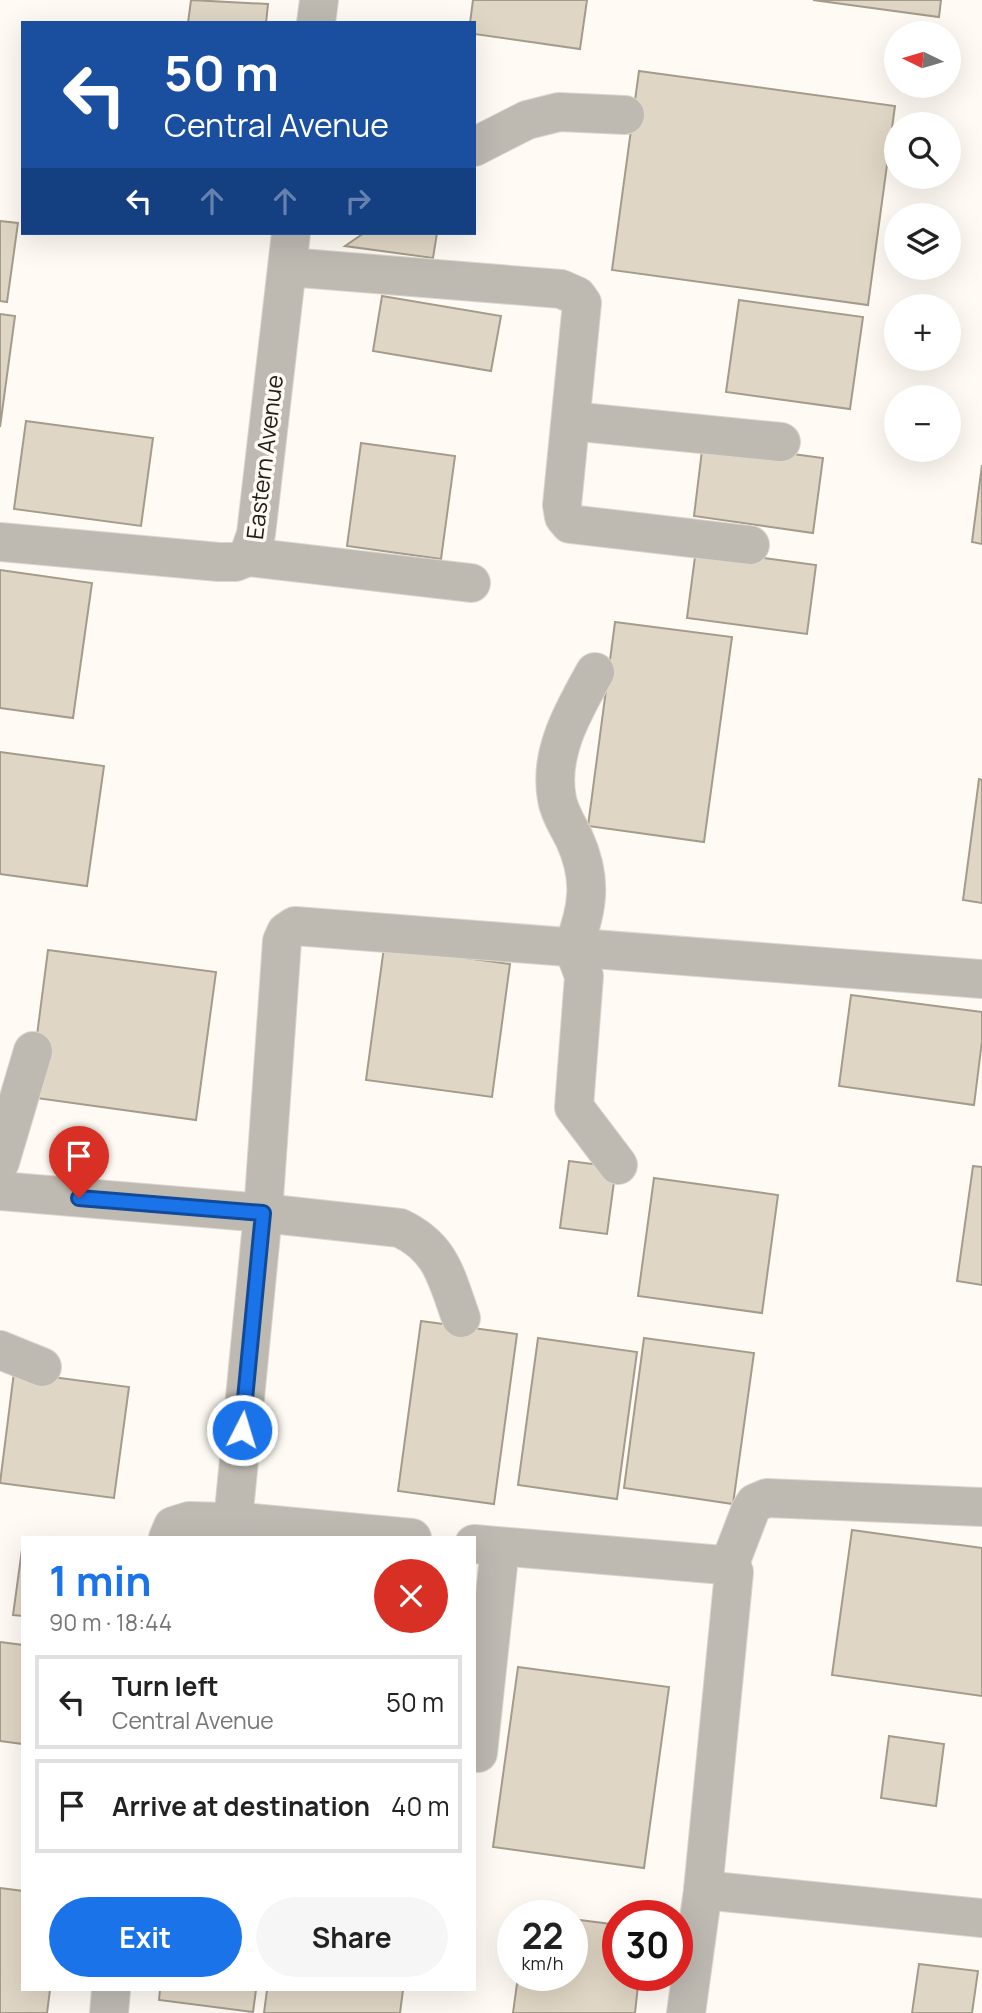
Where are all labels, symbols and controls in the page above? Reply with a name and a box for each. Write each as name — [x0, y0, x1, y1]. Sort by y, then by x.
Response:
north arrow — [884, 21, 961, 98]
map controls — [884, 21, 961, 462]
text: 50 m — [164, 39, 279, 106]
icon: left — [49, 49, 140, 140]
text: Central Avenue — [164, 103, 389, 147]
button: search — [884, 112, 961, 189]
icon: left — [120, 182, 158, 220]
icon: ahead — [193, 182, 231, 220]
icon: ahead — [266, 182, 304, 220]
icon: right — [339, 182, 377, 220]
button: layers — [884, 203, 961, 280]
button: + — [884, 294, 961, 371]
street label: Eastern Avenue — [238, 373, 290, 541]
button: − — [884, 385, 961, 462]
pin — [49, 1126, 109, 1198]
icon: arrive — [60, 1137, 98, 1175]
position arrow — [205, 1393, 279, 1467]
text: 1 min — [49, 1551, 152, 1609]
button: close — [374, 1559, 448, 1633]
text: 90 m · 18:44 — [49, 1606, 172, 1638]
text: Turn left — [112, 1668, 219, 1704]
icon: left — [53, 1683, 91, 1721]
text: 50 m — [386, 1684, 444, 1720]
text: Central Avenue — [112, 1704, 274, 1736]
icon: arrive — [53, 1787, 91, 1825]
text: Arrive at destination — [112, 1788, 370, 1824]
text: 40 m — [391, 1788, 450, 1824]
button: Exit — [49, 1897, 242, 1977]
button: Share — [256, 1897, 448, 1977]
speed limit sign: 30 — [602, 1900, 693, 1991]
text: 22 — [522, 1912, 563, 1960]
text: km/h — [522, 1951, 563, 1975]

